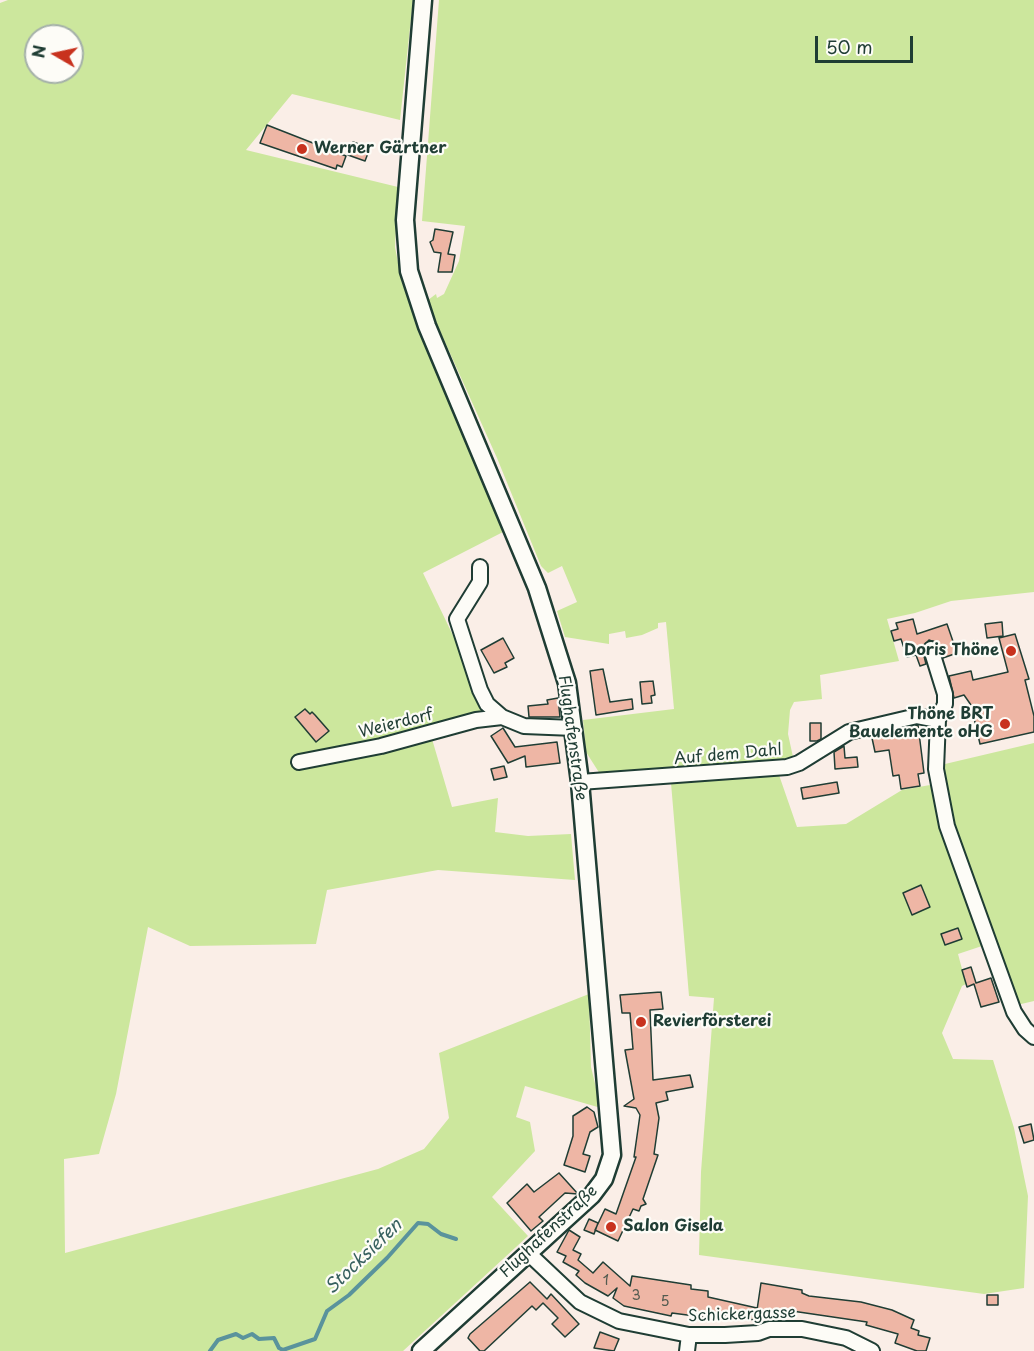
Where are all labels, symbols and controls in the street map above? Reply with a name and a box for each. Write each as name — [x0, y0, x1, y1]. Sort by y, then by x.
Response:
north arrow — [24, 24, 84, 84]
scale bar — [818, 24, 916, 62]
text: 50 m — [826, 33, 873, 60]
text: N — [25, 43, 51, 60]
place label: Werner Gärtner — [314, 139, 446, 159]
marker: Werner Gärtner — [295, 142, 309, 156]
place label: Doris Thöne — [904, 641, 999, 661]
marker: Doris Thöne — [1004, 644, 1018, 658]
street label: Flughafenstraße — [554, 674, 590, 802]
place label: Thöne BRT Bauelemente oHG — [849, 705, 993, 743]
street label: Weierdorf — [357, 706, 435, 742]
marker: Thöne BRT Bauelemente oHG — [998, 717, 1012, 731]
street label: Auf dem Dahl — [673, 741, 783, 769]
place label: Revierförsterei — [653, 1012, 771, 1032]
marker: Revierförsterei — [634, 1015, 648, 1029]
street label: Flughafenstraße — [496, 1182, 602, 1282]
water label: Stocksiefen — [321, 1215, 407, 1299]
place label: Salon Gisela — [623, 1217, 724, 1237]
marker: Salon Gisela — [604, 1220, 618, 1234]
house number: 1 — [603, 1273, 609, 1289]
house number: 3 — [631, 1288, 641, 1304]
house number: 5 — [660, 1294, 670, 1310]
street label: Schickergasse — [688, 1304, 796, 1326]

